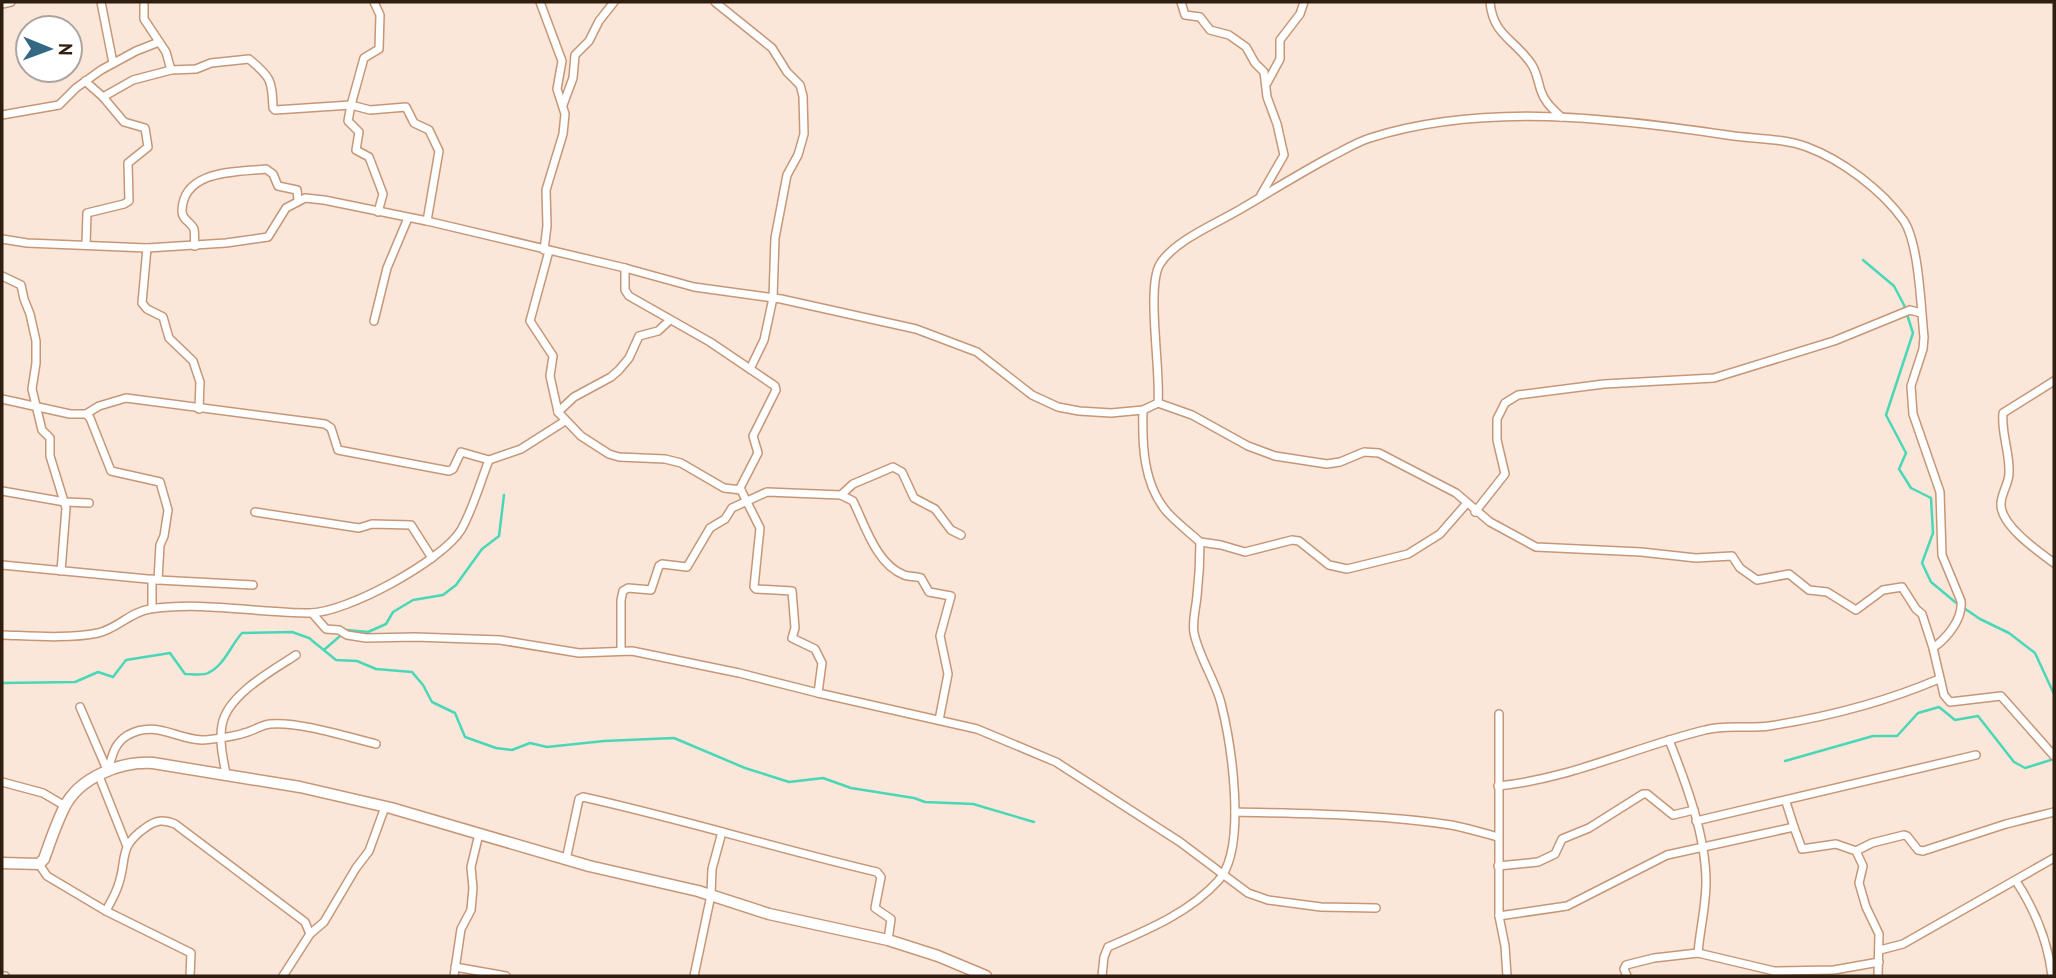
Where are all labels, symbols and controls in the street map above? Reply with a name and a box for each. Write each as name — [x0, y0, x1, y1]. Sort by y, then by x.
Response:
north arrow — [14, 14, 84, 84]
text: N — [54, 43, 78, 56]

